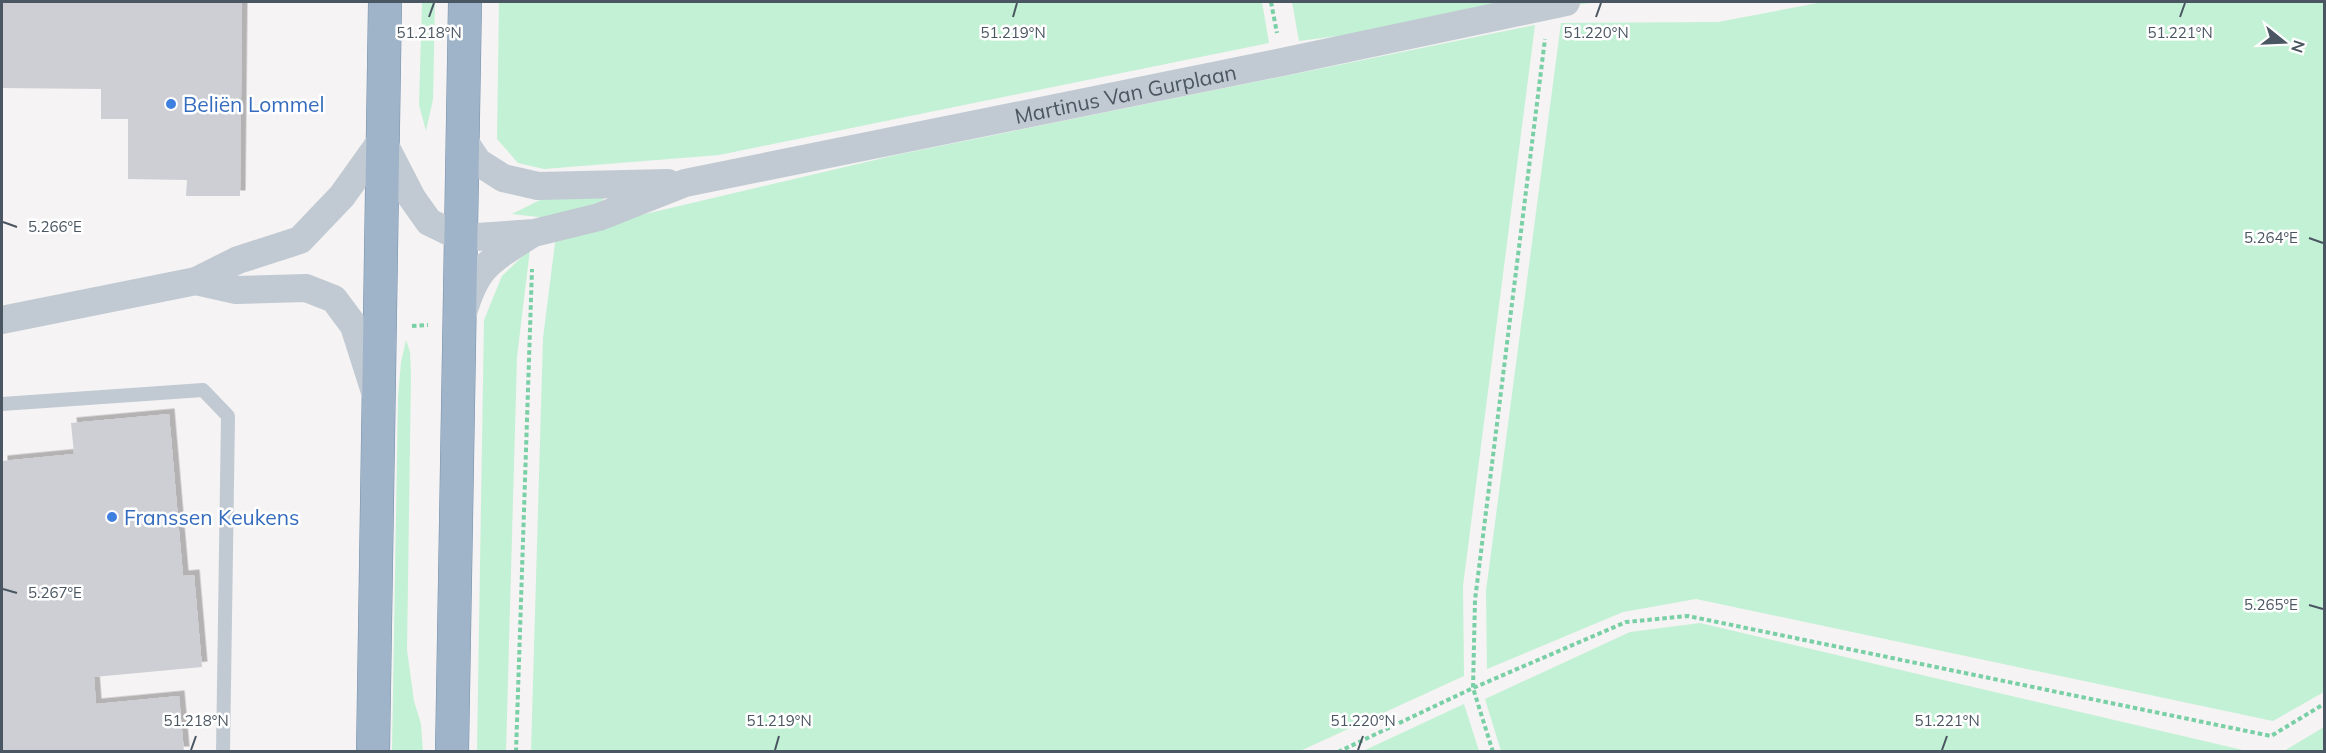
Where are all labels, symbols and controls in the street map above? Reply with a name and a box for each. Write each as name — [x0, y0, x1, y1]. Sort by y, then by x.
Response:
north arrow — [2254, 12, 2314, 72]
text: 51.218°N — [396, 23, 462, 42]
text: 51.219°N — [980, 23, 1046, 42]
text: 51.220°N — [1563, 23, 1629, 42]
text: 51.221°N — [2147, 23, 2213, 42]
text: N — [2287, 38, 2310, 55]
street label: Martinus Van Gurplaan — [1012, 59, 1239, 129]
place label: Beliën Lommel — [183, 91, 325, 117]
marker: Beliën Lommel — [164, 97, 178, 111]
text: 5.266°E — [28, 217, 82, 236]
text: 5.264°E — [2244, 228, 2298, 247]
place label: Franssen Keukens — [124, 504, 299, 530]
marker: Franssen Keukens — [105, 510, 119, 524]
text: 5.267°E — [28, 583, 82, 602]
text: 5.265°E — [2244, 595, 2298, 614]
text: 51.218°N — [163, 711, 229, 730]
text: 51.219°N — [746, 711, 812, 730]
text: 51.220°N — [1330, 711, 1396, 730]
text: 51.221°N — [1914, 711, 1980, 730]

